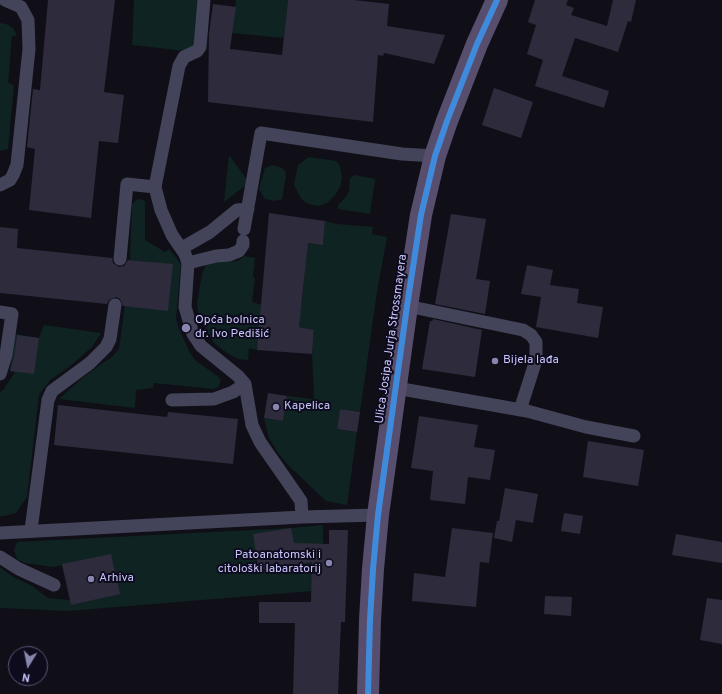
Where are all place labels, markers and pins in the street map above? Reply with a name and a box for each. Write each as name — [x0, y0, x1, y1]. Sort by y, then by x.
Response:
place label: Opća bolnica dr. Ivo Pedišić — [195, 314, 269, 342]
marker: Opća bolnica dr. Ivo Pedišić — [180, 322, 192, 334]
place label: Bijela lađa — [503, 354, 559, 368]
marker: Bijela lađa — [490, 356, 500, 366]
place label: Kapelica — [284, 400, 330, 414]
marker: Kapelica — [271, 402, 281, 412]
place label: Patoanatomski i citološki labaratorij — [218, 549, 321, 577]
marker: Patoanatomski i citološki labaratorij — [324, 558, 334, 568]
place label: Arhiva — [99, 572, 134, 586]
marker: Arhiva — [86, 574, 96, 584]

